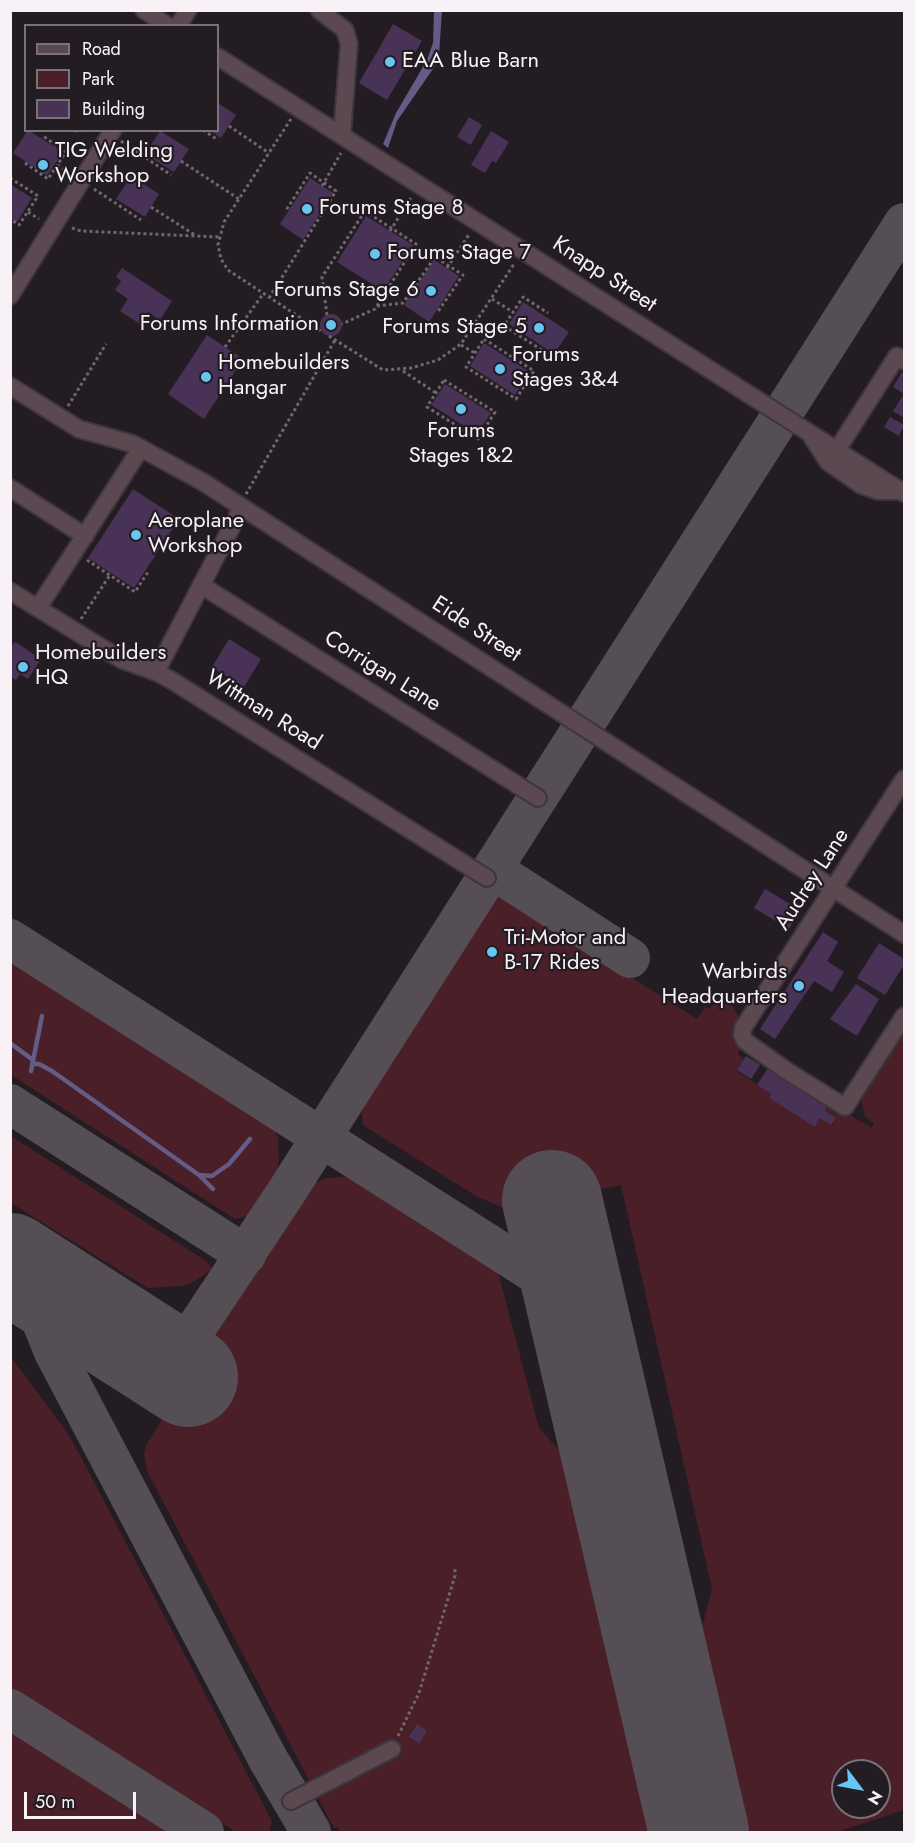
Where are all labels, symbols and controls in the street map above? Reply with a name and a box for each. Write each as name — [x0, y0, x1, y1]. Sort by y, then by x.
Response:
legend — [24, 24, 219, 132]
text: Road — [82, 36, 121, 62]
place label: EAA Blue Barn — [402, 49, 539, 75]
marker: EAA Blue Barn — [383, 55, 397, 69]
text: Park — [82, 66, 114, 92]
text: Building — [82, 96, 145, 122]
place label: TIG Welding Workshop — [55, 139, 173, 190]
marker: TIG Welding Workshop — [36, 158, 50, 172]
place label: Forums Stage 8 — [319, 196, 463, 222]
marker: Forums Stage 8 — [300, 202, 314, 216]
street label: Knapp Street — [547, 232, 661, 318]
place label: Forums Stage 7 — [387, 241, 531, 267]
marker: Forums Stage 7 — [368, 247, 382, 261]
place label: Forums Stage 6 — [274, 278, 419, 304]
marker: Forums Stage 6 — [424, 284, 438, 298]
place label: Forums Information — [140, 312, 319, 338]
place label: Forums Stage 5 — [382, 315, 527, 341]
marker: Forums Information — [324, 318, 338, 332]
marker: Forums Stage 5 — [532, 321, 546, 335]
place label: Forums Stages 3&4 — [512, 343, 619, 394]
place label: Homebuilders Hangar — [218, 351, 349, 402]
marker: Forums Stages 3&4 — [493, 362, 507, 376]
marker: Homebuilders Hangar — [199, 370, 213, 384]
marker: Forums Stages 1&2 — [454, 402, 468, 416]
place label: Forums Stages 1&2 — [409, 419, 513, 470]
place label: Aeroplane Workshop — [148, 509, 244, 560]
marker: Aeroplane Workshop — [129, 528, 143, 542]
street label: Eide Street — [427, 591, 525, 669]
street label: Corrigan Lane — [319, 626, 445, 718]
place label: Homebuilders HQ — [35, 641, 166, 692]
marker: Homebuilders HQ — [16, 660, 30, 674]
street label: Wittman Road — [200, 665, 326, 757]
street label: Audrey Lane — [770, 824, 856, 936]
place label: Tri-Motor and B-17 Rides — [504, 926, 626, 978]
marker: Tri-Motor and B-17 Rides — [485, 945, 499, 959]
place label: Warbirds Headquarters — [662, 960, 787, 1011]
marker: Warbirds Headquarters — [792, 979, 806, 993]
north arrow — [831, 1759, 891, 1819]
scale bar — [27, 1780, 140, 1818]
text: N — [862, 1786, 888, 1809]
text: 50 m — [35, 1789, 75, 1815]

